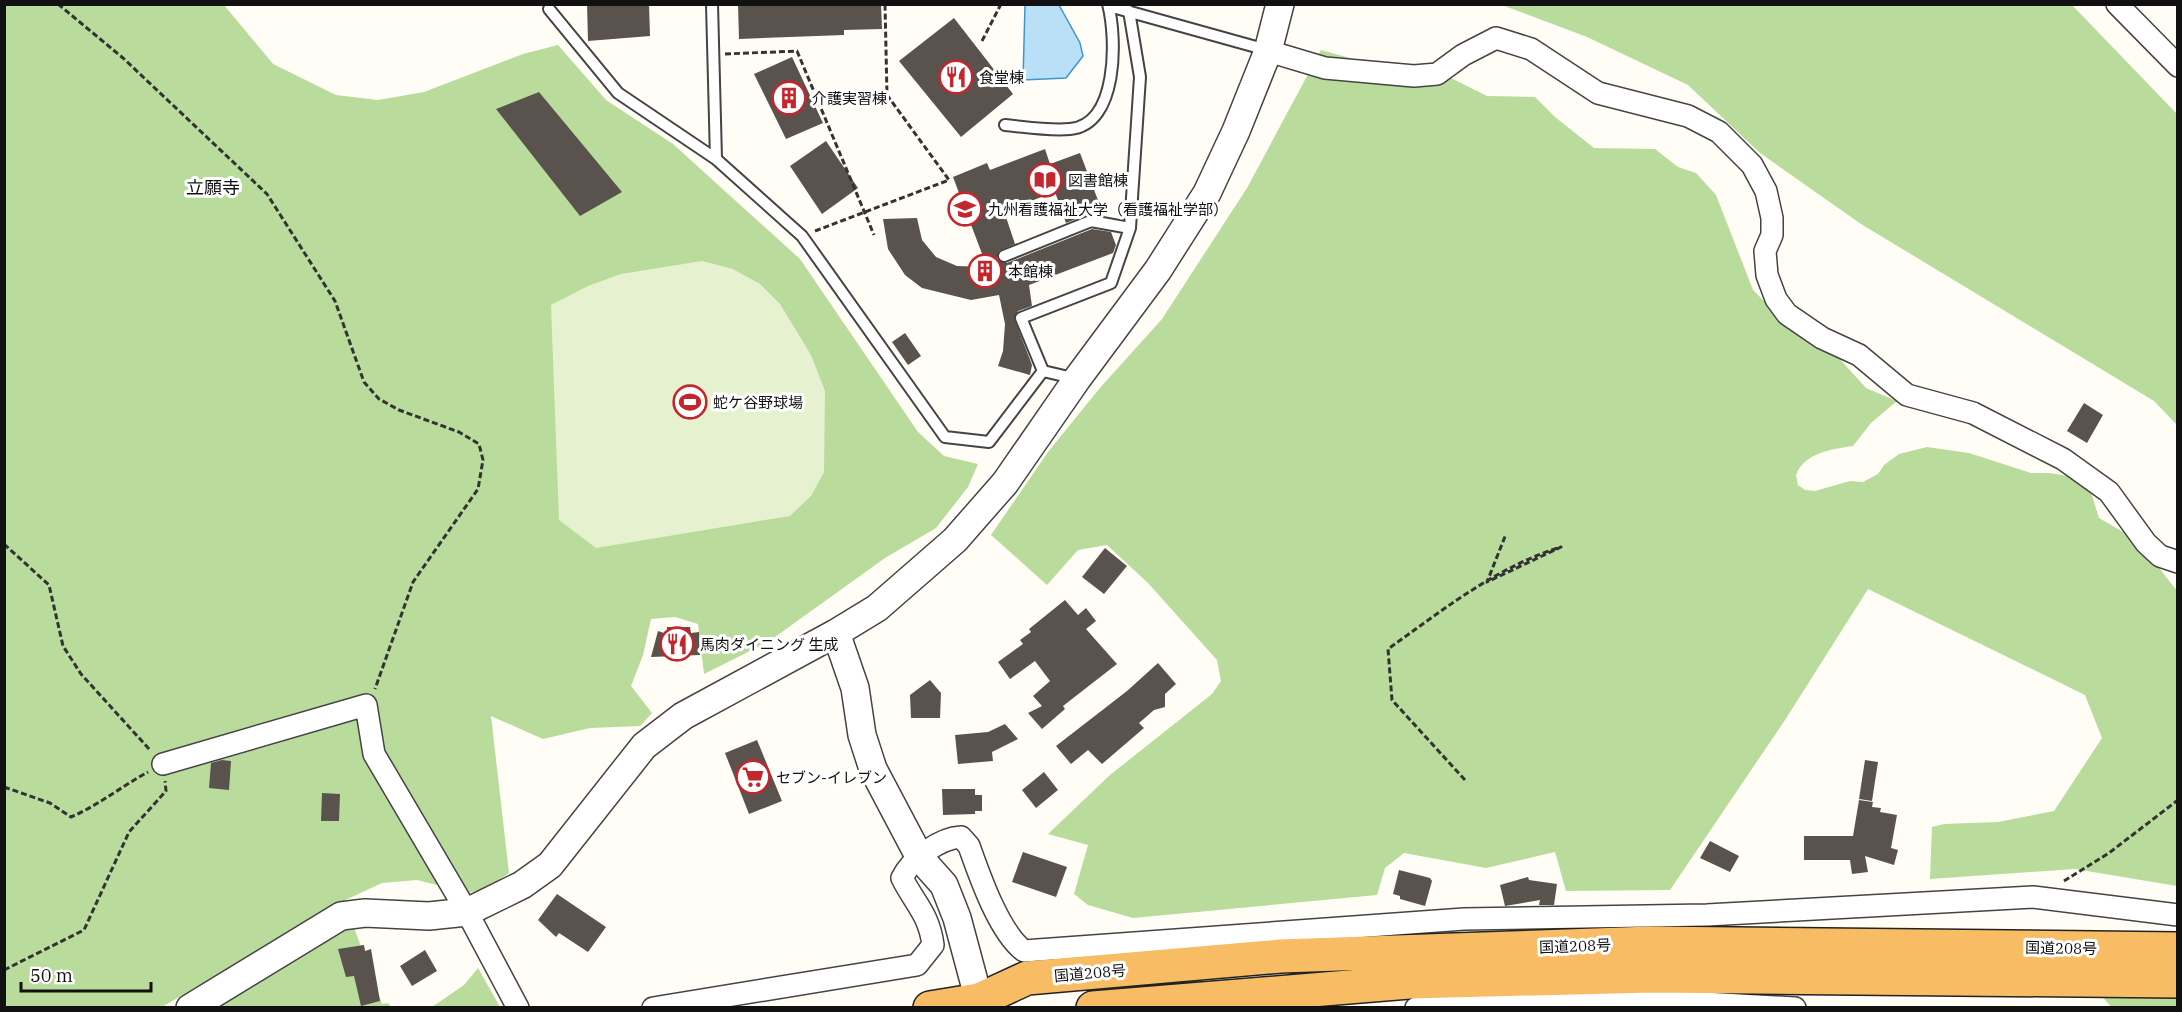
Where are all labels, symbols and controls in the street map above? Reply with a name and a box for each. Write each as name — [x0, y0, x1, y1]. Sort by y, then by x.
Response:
restaurant icon: 食堂棟 — [938, 59, 974, 95]
place label: 食堂棟 — [979, 68, 1024, 87]
building icon: 介護実習棟 — [771, 80, 807, 116]
place label: 介護実習棟 — [812, 89, 887, 108]
library icon: 図書館棟 — [1027, 162, 1063, 198]
place label: 図書館棟 — [1068, 171, 1128, 190]
district label: 立願寺 — [186, 176, 240, 199]
school or university icon: 九州看護福祉大学（看護福祉学部） — [947, 191, 983, 227]
place label: 九州看護福祉大学（看護福祉学部） — [988, 200, 1228, 219]
building icon: 本館棟 — [967, 253, 1003, 289]
place label: 本館棟 — [1008, 262, 1053, 281]
sports icon: 蛇ケ谷野球場 — [672, 384, 708, 420]
place label: 蛇ケ谷野球場 — [713, 393, 803, 412]
restaurant icon: 馬肉ダイニング 生成 — [659, 626, 695, 662]
place label: 馬肉ダイニング 生成 — [700, 635, 838, 654]
supermarket icon: セブン-イレブン — [735, 759, 771, 795]
place label: セブン-イレブン — [776, 768, 887, 787]
street label: 国道208号 — [1539, 935, 1611, 957]
street label: 国道208号 — [2025, 938, 2097, 958]
scale bar — [21, 955, 152, 993]
street label: 国道208号 — [1053, 960, 1127, 986]
text: 50 m — [30, 964, 73, 987]

